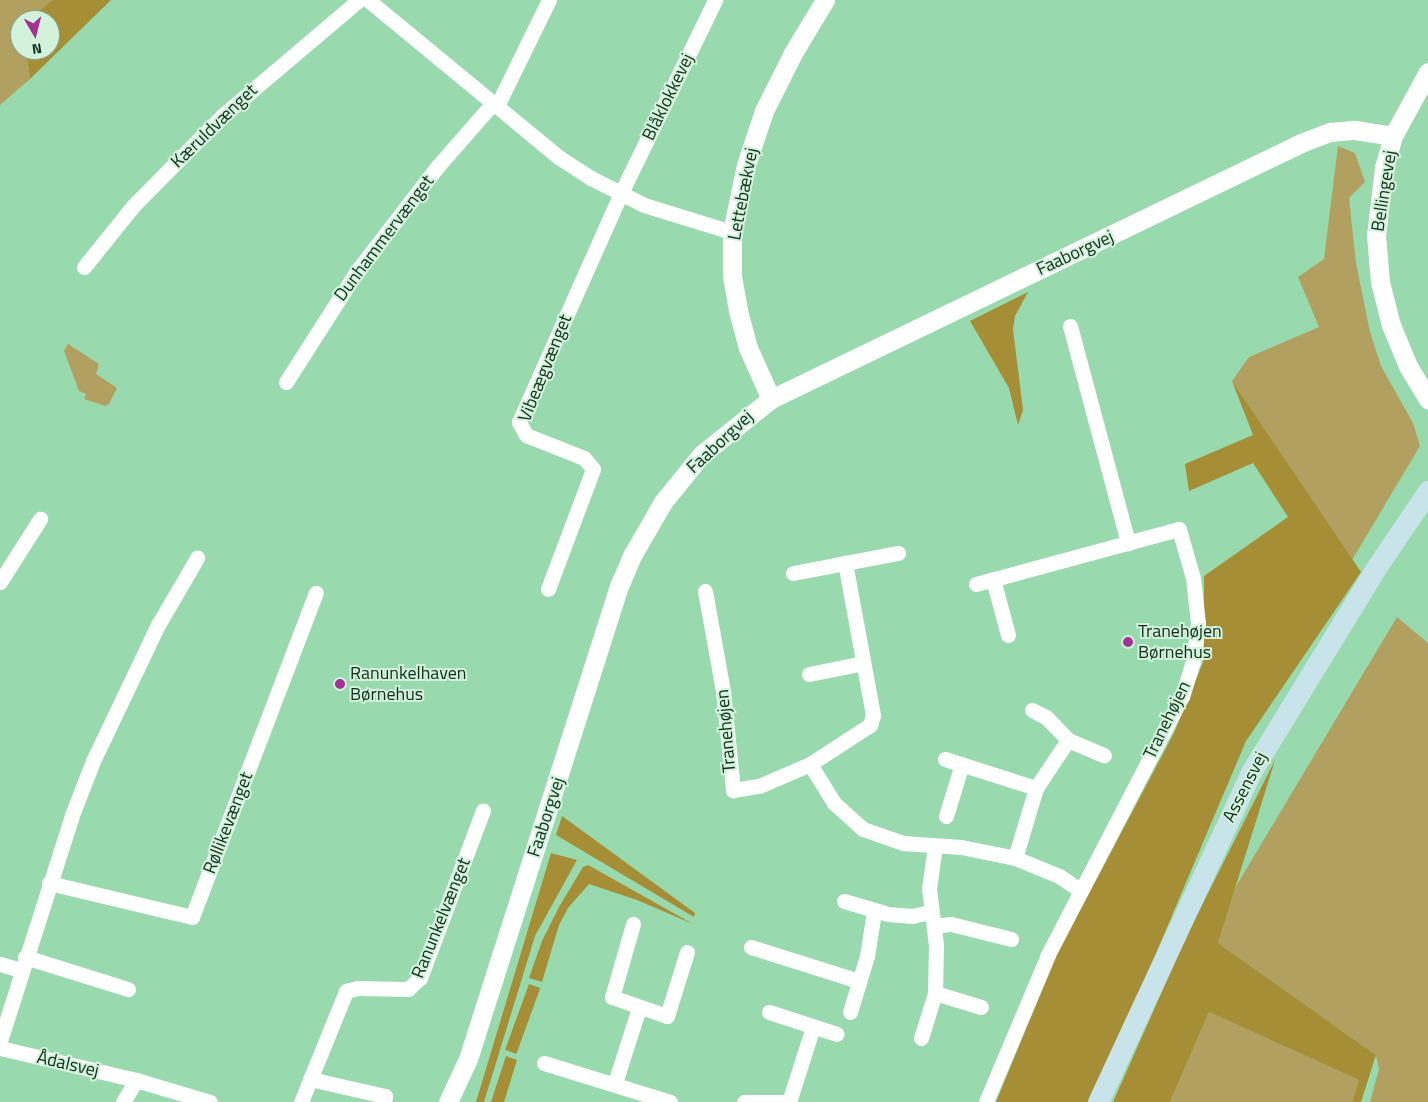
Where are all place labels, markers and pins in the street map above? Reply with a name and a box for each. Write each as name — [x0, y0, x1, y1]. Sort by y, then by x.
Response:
place label: Tranehøjen Børnehus — [1138, 621, 1222, 664]
marker: Tranehøjen Børnehus — [1122, 636, 1134, 648]
place label: Ranunkelhaven Børnehus — [350, 663, 466, 706]
marker: Ranunkelhaven Børnehus — [334, 678, 346, 690]

